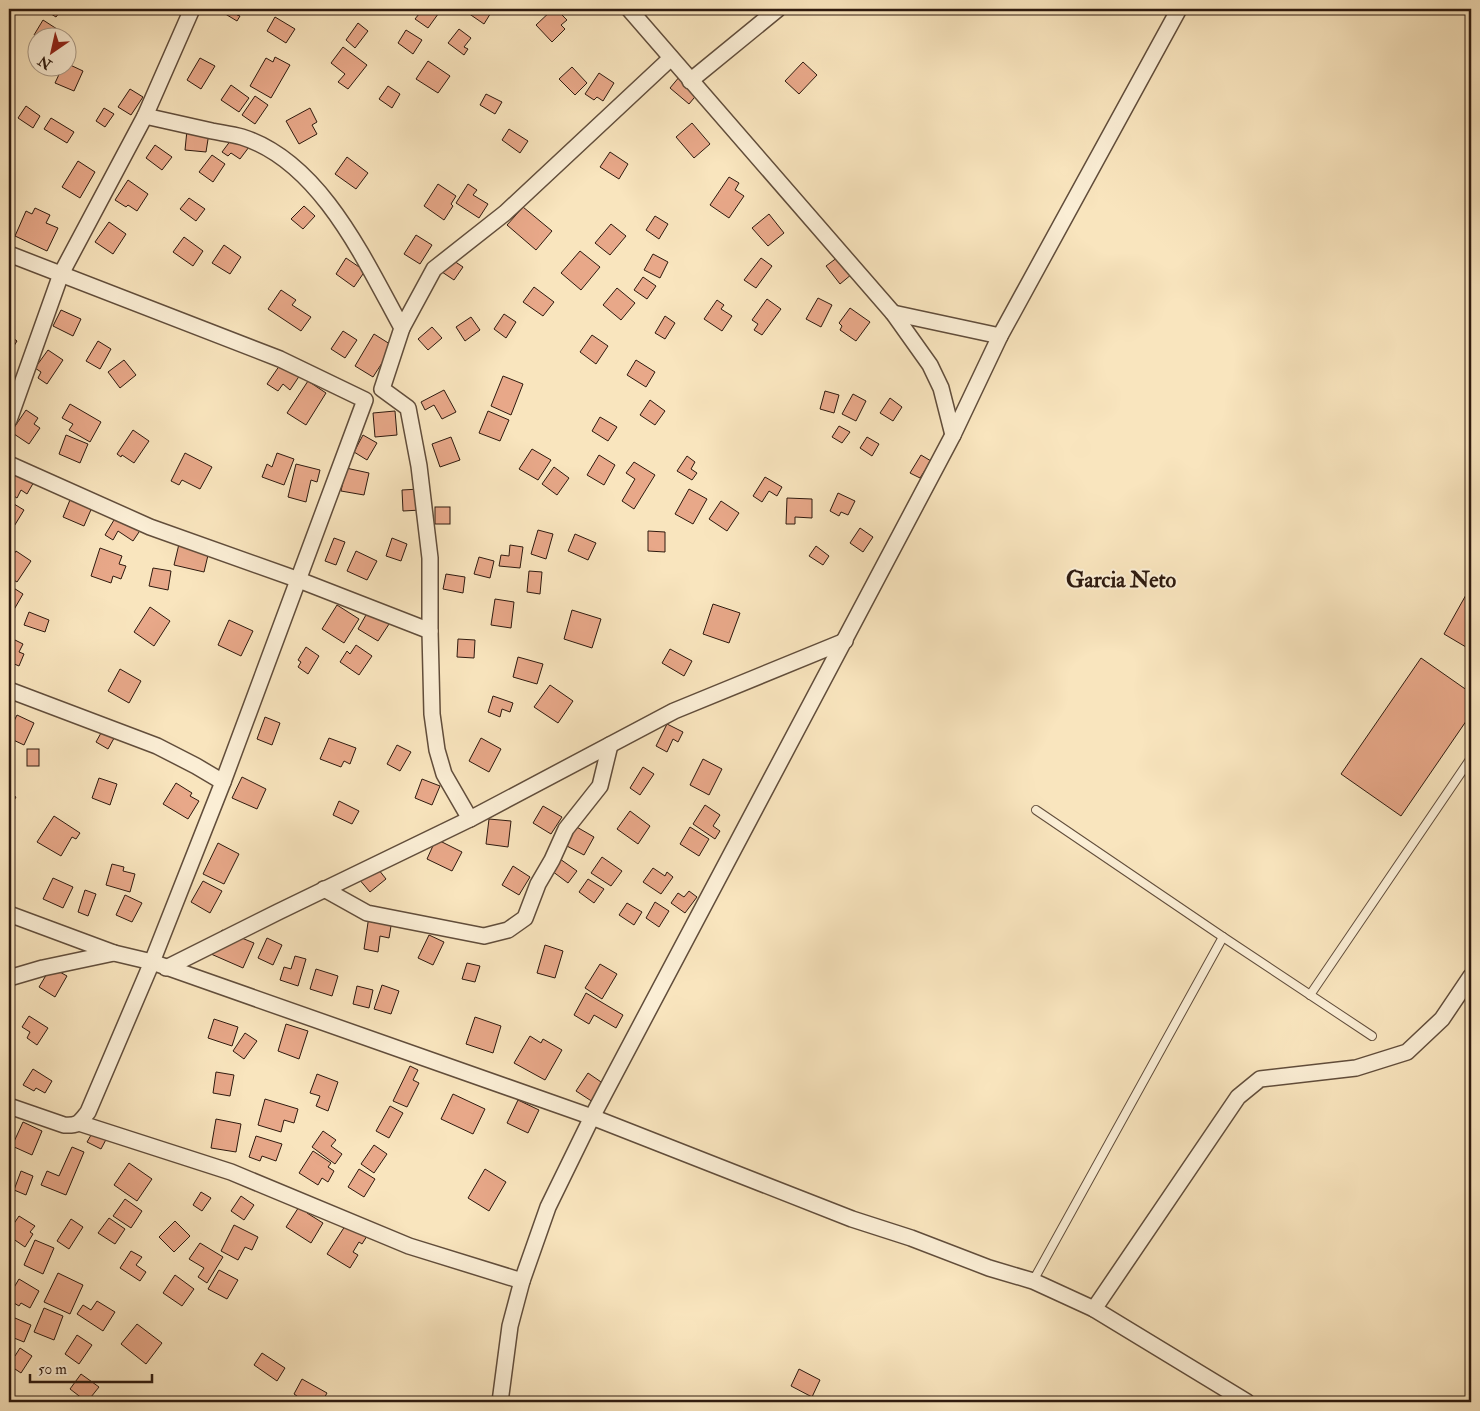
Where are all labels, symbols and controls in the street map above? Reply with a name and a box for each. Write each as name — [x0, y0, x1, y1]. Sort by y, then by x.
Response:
north arrow — [28, 28, 78, 78]
text: N — [35, 52, 56, 73]
district label: Garcia Neto — [1066, 566, 1176, 594]
scale bar — [30, 1351, 152, 1383]
text: 50 m — [38, 1360, 67, 1379]

